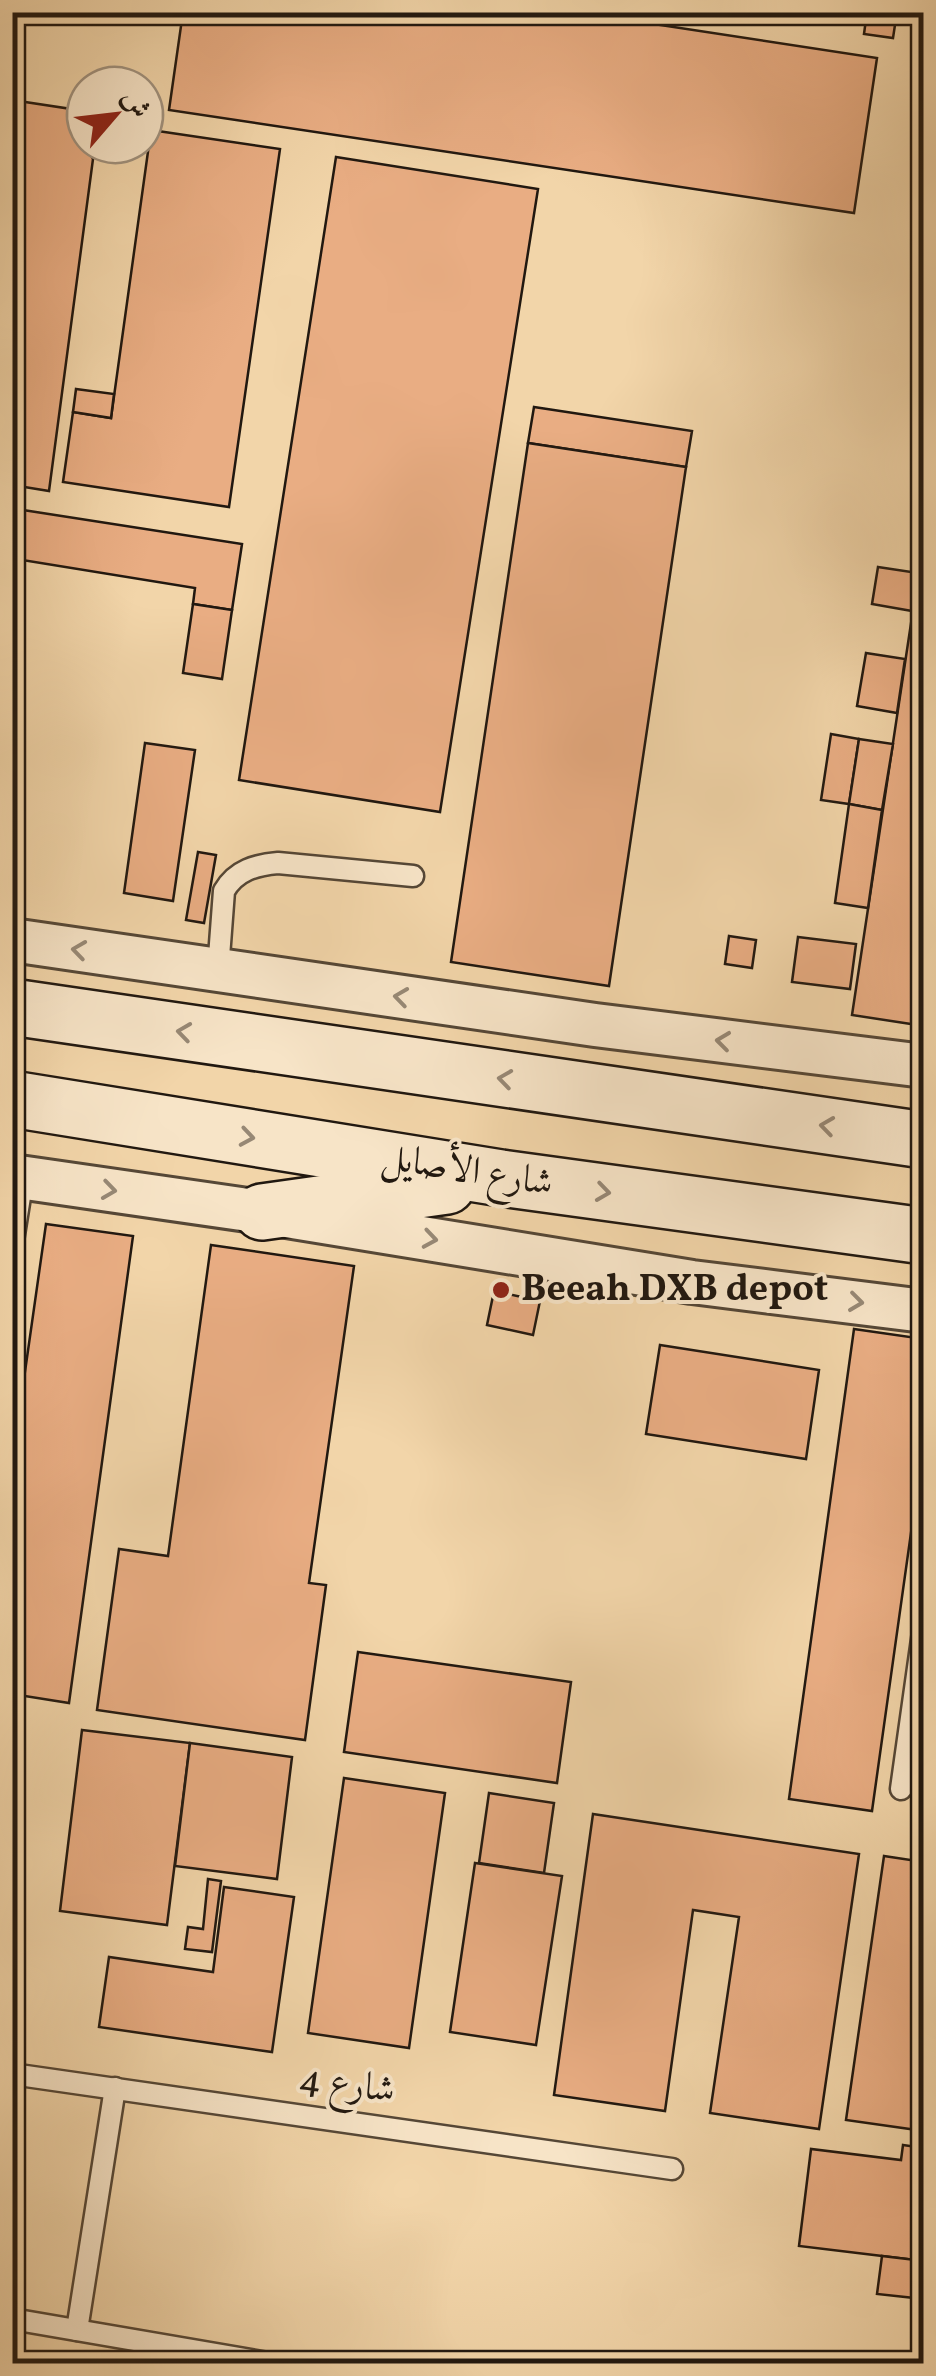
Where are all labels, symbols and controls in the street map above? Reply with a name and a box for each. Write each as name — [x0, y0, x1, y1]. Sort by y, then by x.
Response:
north arrow — [65, 65, 165, 165]
text: ش — [111, 83, 159, 126]
one-way arrow — [71, 940, 87, 961]
one-way arrow — [392, 987, 409, 1008]
one-way arrow — [176, 1023, 192, 1044]
one-way arrow — [714, 1031, 730, 1052]
one-way arrow — [497, 1070, 514, 1091]
one-way arrow — [819, 1117, 835, 1138]
one-way arrow — [239, 1126, 255, 1147]
street label: شارع الأصايل — [377, 1130, 557, 1213]
one-way arrow — [101, 1179, 117, 1200]
one-way arrow — [595, 1181, 611, 1202]
one-way arrow — [422, 1228, 439, 1249]
place label: Beeah DXB depot — [521, 1264, 828, 1317]
marker: Beeah DXB depot — [490, 1279, 512, 1301]
one-way arrow — [848, 1291, 864, 1312]
street label: شارع 4 — [296, 2053, 398, 2120]

